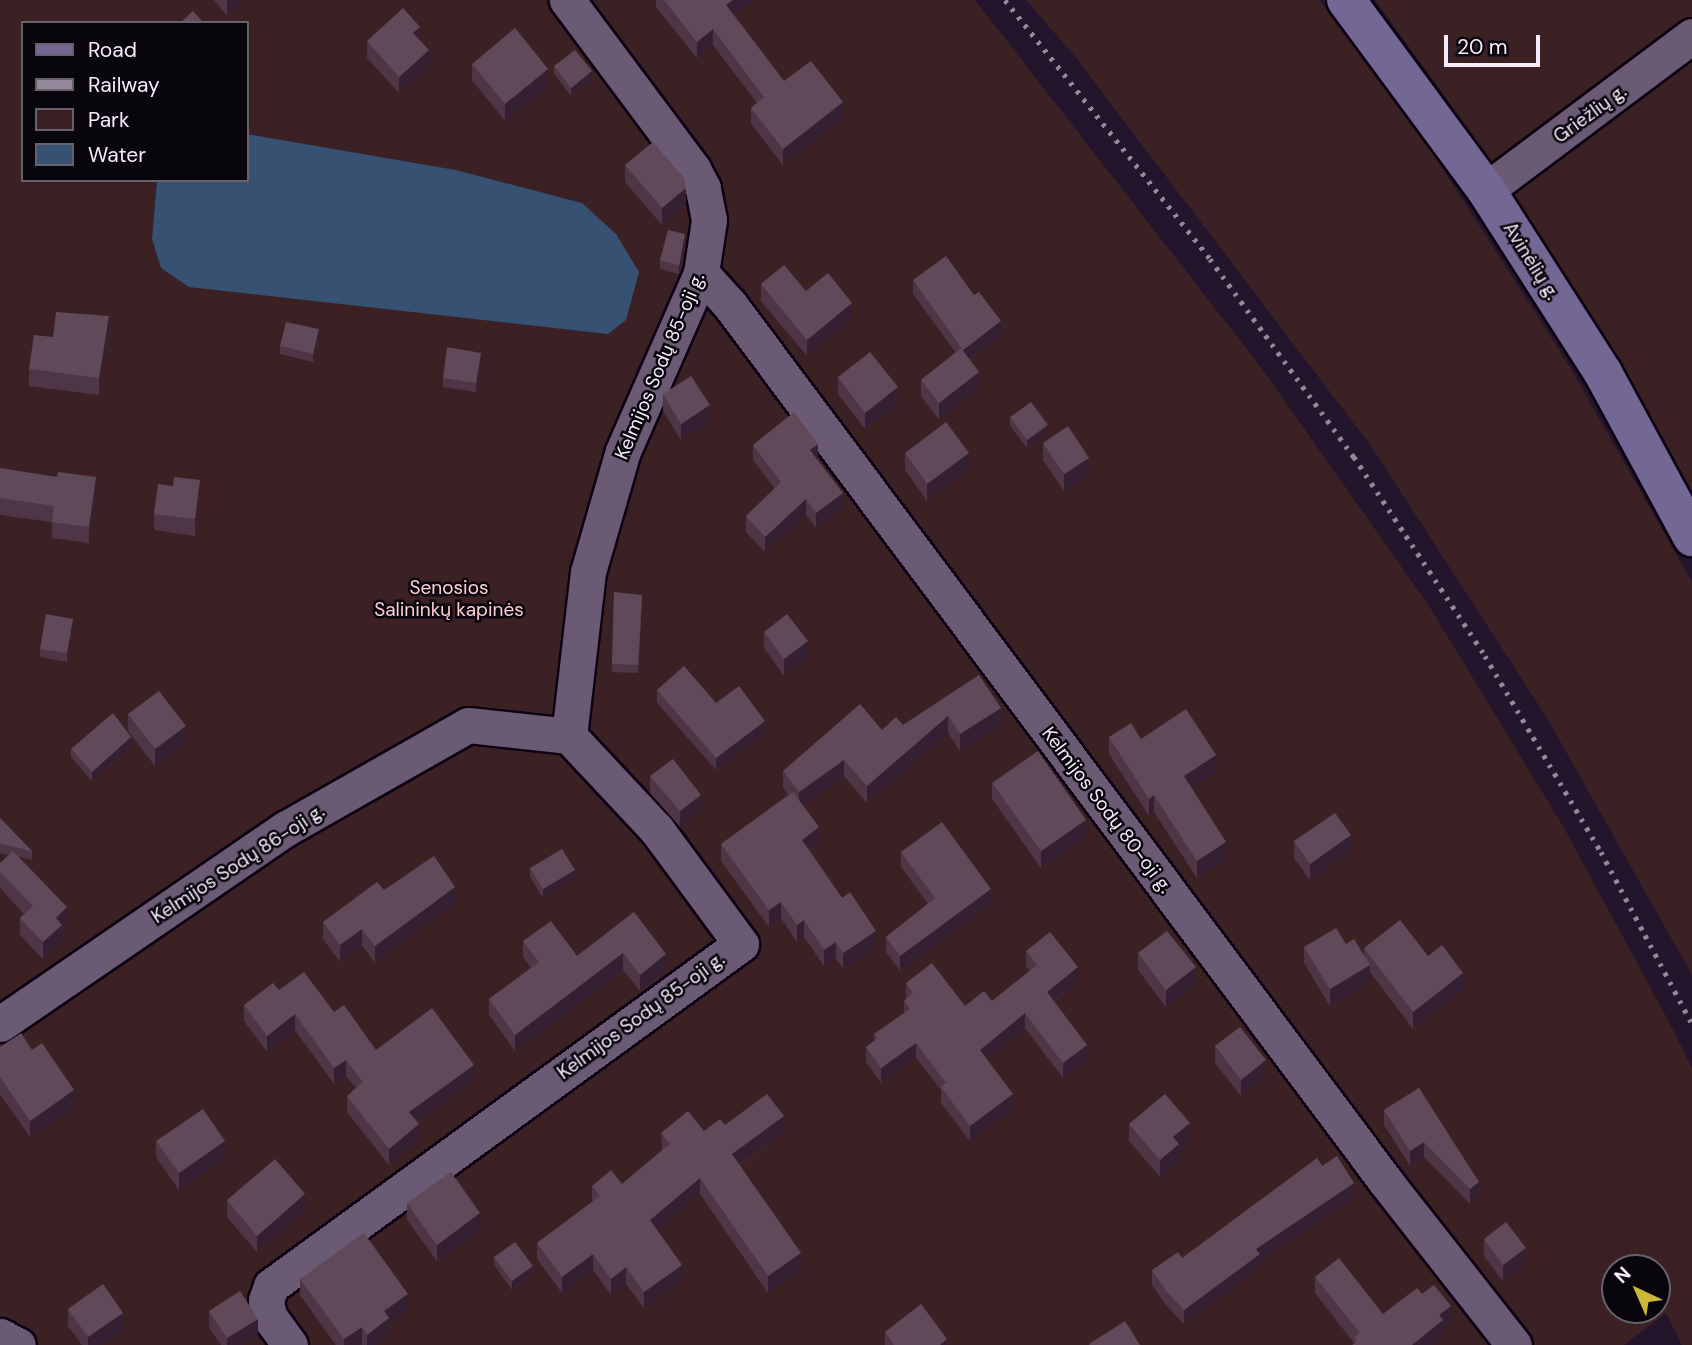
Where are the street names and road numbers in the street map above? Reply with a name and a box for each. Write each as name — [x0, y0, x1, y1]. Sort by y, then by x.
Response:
street label: Griežlių g. — [1549, 80, 1631, 148]
street label: Avinėlių g. — [1498, 218, 1564, 304]
street label: Kelmijos Sodų 85-oji g. — [610, 269, 710, 463]
street label: Kelmijos Sodų 80-oji g. — [1037, 722, 1177, 898]
street label: Kelmijos Sodų 86-oji g. — [147, 800, 329, 928]
street label: Kelmijos Sodų 85-oji g. — [553, 948, 729, 1084]

